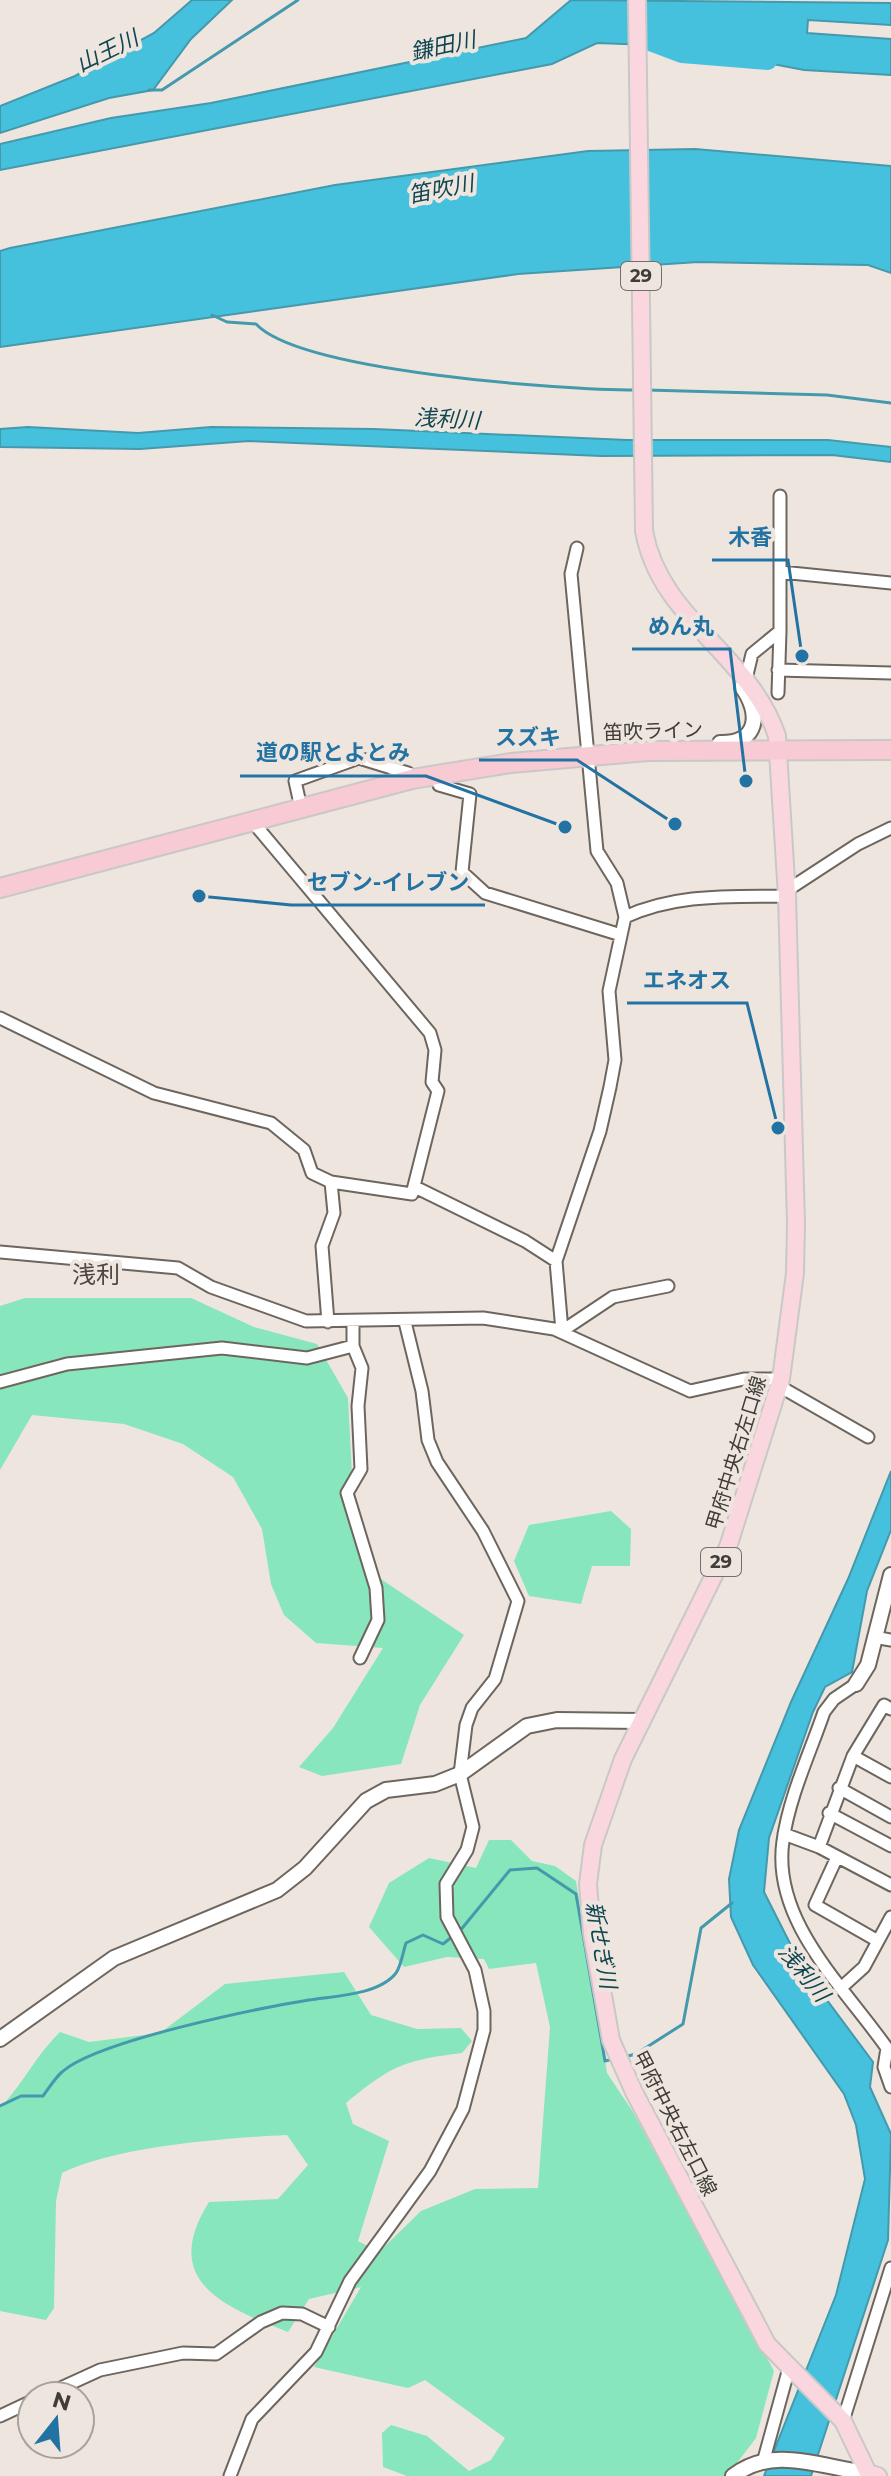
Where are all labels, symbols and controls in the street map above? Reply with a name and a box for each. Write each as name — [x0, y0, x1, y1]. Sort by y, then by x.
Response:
water label: 山王川 — [71, 24, 144, 78]
water label: 鎌田川 — [408, 26, 480, 66]
water label: 笛吹川 — [406, 169, 478, 209]
road number: 29 — [621, 262, 661, 290]
water label: 浅利川 — [413, 404, 483, 434]
callout: 木香 — [712, 514, 788, 560]
text: 木香 — [728, 524, 772, 551]
callout: めん丸 — [632, 603, 730, 649]
text: めん丸 — [648, 613, 714, 640]
callout: スズキ — [479, 714, 577, 760]
street label: 笛吹ライン — [603, 717, 703, 745]
text: スズキ — [495, 724, 561, 751]
callout: 道の駅とよとみ — [240, 730, 426, 776]
text: 道の駅とよとみ — [256, 739, 410, 766]
callout: セブン-イレブン — [291, 859, 485, 905]
text: セブン-イレブン — [307, 869, 469, 896]
callout: エネオス — [627, 957, 747, 1003]
text: エネオス — [643, 967, 731, 994]
district label: 浅利 — [72, 1260, 120, 1289]
street label: 甲府中央右左口線 — [701, 1373, 771, 1533]
road number: 29 — [701, 1548, 741, 1576]
water label: 新せぎ川 — [580, 1899, 622, 1993]
water label: 浅利川 — [773, 1939, 837, 2009]
street label: 甲府中央右左口線 — [628, 2046, 722, 2200]
north arrow — [16, 2380, 96, 2460]
text: N — [49, 2386, 74, 2417]

